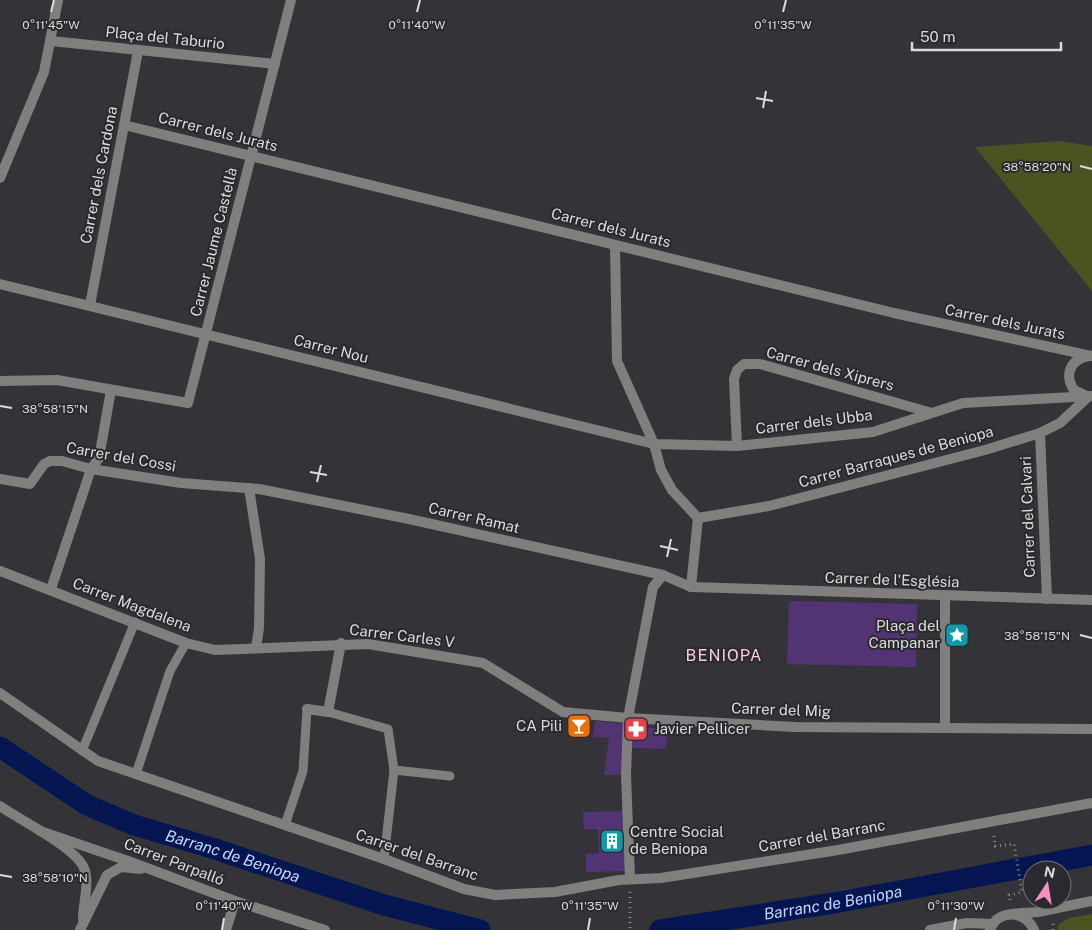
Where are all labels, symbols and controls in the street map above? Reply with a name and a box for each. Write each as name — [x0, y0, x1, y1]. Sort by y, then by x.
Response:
text: 0°11'45"W — [22, 18, 80, 32]
text: 0°11'40"W — [388, 18, 446, 32]
text: 0°11'35"W — [754, 18, 812, 32]
scale bar — [912, 20, 1061, 52]
street label: Plaça del Taburio — [105, 23, 226, 52]
text: 50 m — [920, 28, 955, 45]
street label: Carrer dels Cardona — [77, 105, 120, 245]
street label: Carrer dels Jurats — [157, 108, 280, 155]
text: 38°58'20"N — [1003, 160, 1071, 174]
street label: Carrer Jaume Castellà — [187, 166, 240, 318]
street label: Carrer dels Jurats — [550, 204, 673, 251]
street label: Carrer dels Jurats — [943, 300, 1067, 343]
street label: Carrer Nou — [292, 331, 370, 366]
street label: Carrer dels Xiprers — [764, 343, 896, 394]
text: 38°58'15"N — [22, 402, 88, 416]
street label: Carrer dels Ubba — [755, 406, 873, 437]
street label: Carrer Barraques de Beniopa — [797, 422, 995, 491]
street label: Carrer del Cossi — [65, 438, 177, 475]
street label: Carrer del Calvari — [1017, 456, 1038, 578]
street label: Carrer Ramat — [427, 499, 522, 536]
street label: Carrer de l'Església — [824, 569, 960, 590]
street label: Carrer Magdalena — [71, 574, 194, 635]
place label: Plaça del Campanar — [869, 617, 940, 651]
street label: Carrer Carles V — [348, 621, 456, 650]
place icon: Plaça del Campanar — [944, 622, 970, 648]
text: 38°58'15"N — [1004, 629, 1070, 643]
district label: BENIOPA — [686, 646, 762, 665]
street label: Carrer del Mig — [731, 699, 831, 720]
bar icon: CA Pili — [566, 713, 592, 739]
pharmacy icon: Javier Pellicer — [623, 716, 649, 742]
place label: CA Pili — [516, 717, 562, 734]
place label: Javier Pellicer — [654, 720, 750, 737]
street label: Carrer del Barranc — [757, 816, 887, 855]
place label: Centre Social de Beniopa — [630, 823, 724, 857]
water label: Barranc de Beniopa — [163, 826, 302, 886]
street label: Carrer del Barranc — [354, 826, 481, 883]
building icon: Centre Social de Beniopa — [599, 828, 625, 854]
street label: Carrer Parpalló — [122, 835, 227, 888]
north arrow — [1022, 860, 1072, 910]
text: N — [1043, 863, 1057, 881]
text: 38°58'10"N — [22, 871, 88, 885]
water label: Barranc de Beniopa — [762, 882, 904, 924]
text: 0°11'40"W — [195, 899, 253, 913]
text: 0°11'35"W — [561, 899, 619, 913]
text: 0°11'30"W — [927, 899, 985, 913]

